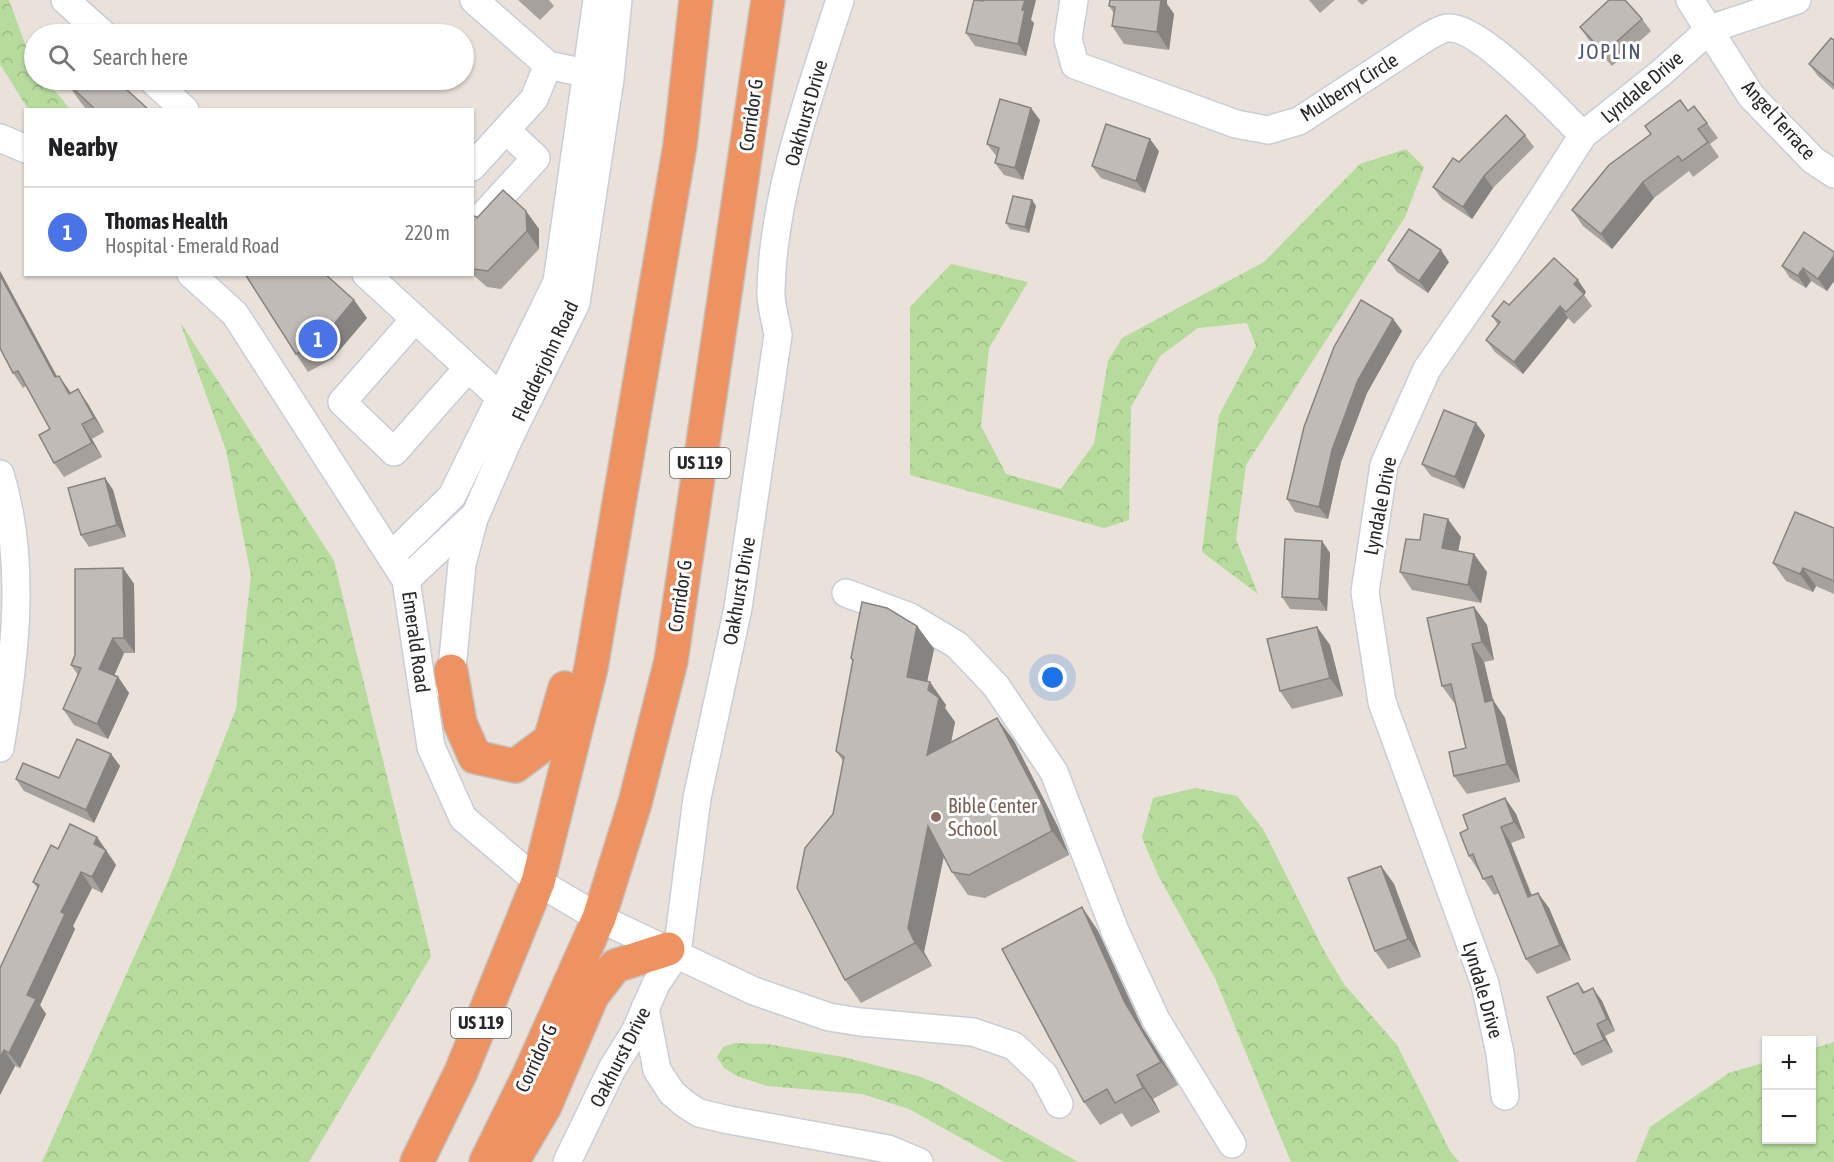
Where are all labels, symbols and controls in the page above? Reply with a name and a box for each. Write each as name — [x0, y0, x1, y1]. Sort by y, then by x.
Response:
search box — [24, 24, 474, 90]
district label: JOPLIN — [1578, 39, 1642, 63]
icon: search — [45, 41, 78, 74]
text: Search here — [93, 44, 188, 70]
street label: Lyndale Drive — [1596, 46, 1687, 127]
street label: Mulberry Circle — [1296, 47, 1402, 126]
street label: Oakhurst Drive — [779, 57, 832, 169]
street label: Angel Terrace — [1738, 75, 1821, 164]
street label: Corridor G — [734, 77, 767, 153]
text: Nearby — [48, 132, 118, 162]
text: Thomas Health — [105, 208, 228, 234]
text: 1 — [63, 221, 72, 244]
text: 220 m — [405, 221, 450, 244]
text: Hospital · Emerald Road — [105, 234, 280, 257]
street label: Fledderjohn Road — [507, 297, 583, 425]
pin: 1 — [298, 316, 338, 362]
road number: US 119 — [670, 448, 730, 478]
street label: Lyndale Drive — [1359, 455, 1400, 557]
street label: Oakhurst Drive — [718, 535, 759, 647]
street label: Corridor G — [663, 558, 696, 634]
street label: Emerald Road — [398, 590, 435, 694]
your location — [1038, 663, 1067, 692]
place label: Bible Center School — [948, 794, 1038, 840]
marker: Bible Center School — [929, 810, 943, 824]
street label: Lyndale Drive — [1459, 939, 1508, 1041]
street label: Oakhurst Drive — [584, 1003, 655, 1111]
road number: US 119 — [451, 1008, 511, 1038]
street label: Corridor G — [510, 1020, 561, 1096]
map controls — [1762, 1036, 1816, 1144]
button: + — [1762, 1036, 1816, 1090]
button: − — [1762, 1090, 1816, 1144]

